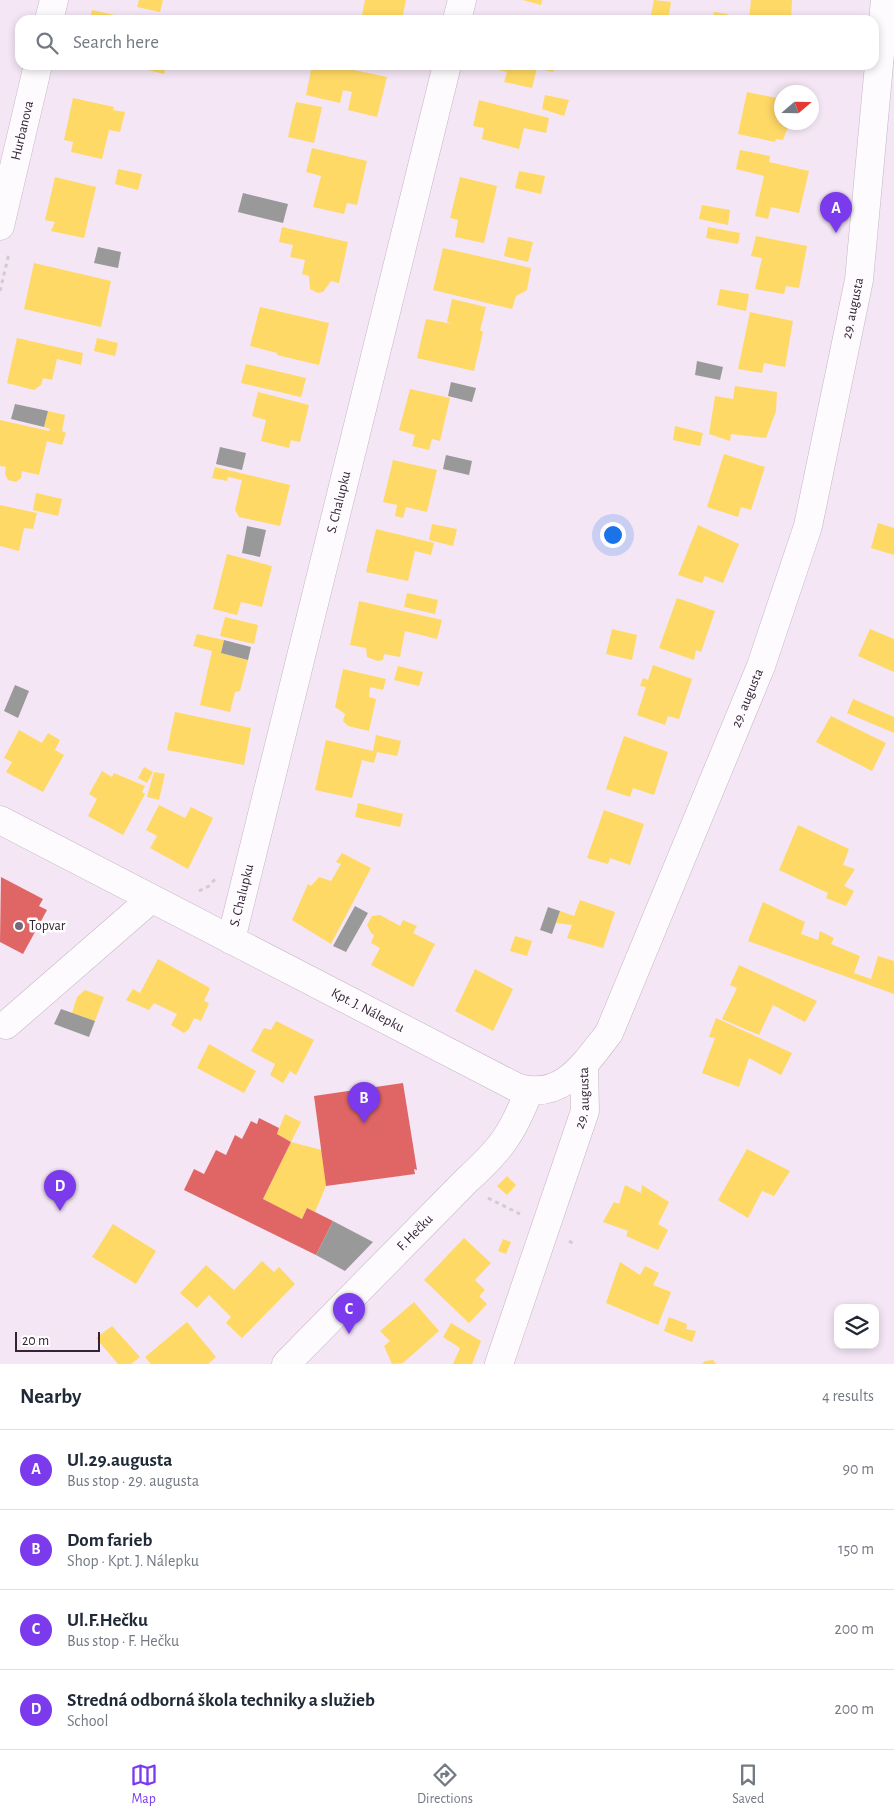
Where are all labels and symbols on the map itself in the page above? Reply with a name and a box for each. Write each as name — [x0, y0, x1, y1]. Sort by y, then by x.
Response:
north arrow — [774, 85, 819, 130]
street label: Hurbanova — [9, 99, 36, 162]
pin: A — [820, 192, 852, 233]
street label: 29. augusta — [840, 276, 866, 340]
street label: S. Chalupku — [325, 470, 354, 535]
your location — [600, 522, 626, 548]
street label: 29. augusta — [729, 666, 766, 730]
street label: S. Chalupku — [228, 863, 256, 928]
place label: Topvar — [29, 919, 66, 933]
marker: Topvar — [13, 920, 25, 932]
street label: Kpt. J. Nálepku — [329, 986, 406, 1035]
street label: 29. augusta — [572, 1066, 592, 1131]
pin: B — [348, 1082, 380, 1123]
pin: D — [44, 1170, 76, 1211]
street label: F. Hečku — [394, 1212, 436, 1254]
pin: C — [333, 1293, 365, 1334]
scale bar — [15, 1329, 100, 1352]

